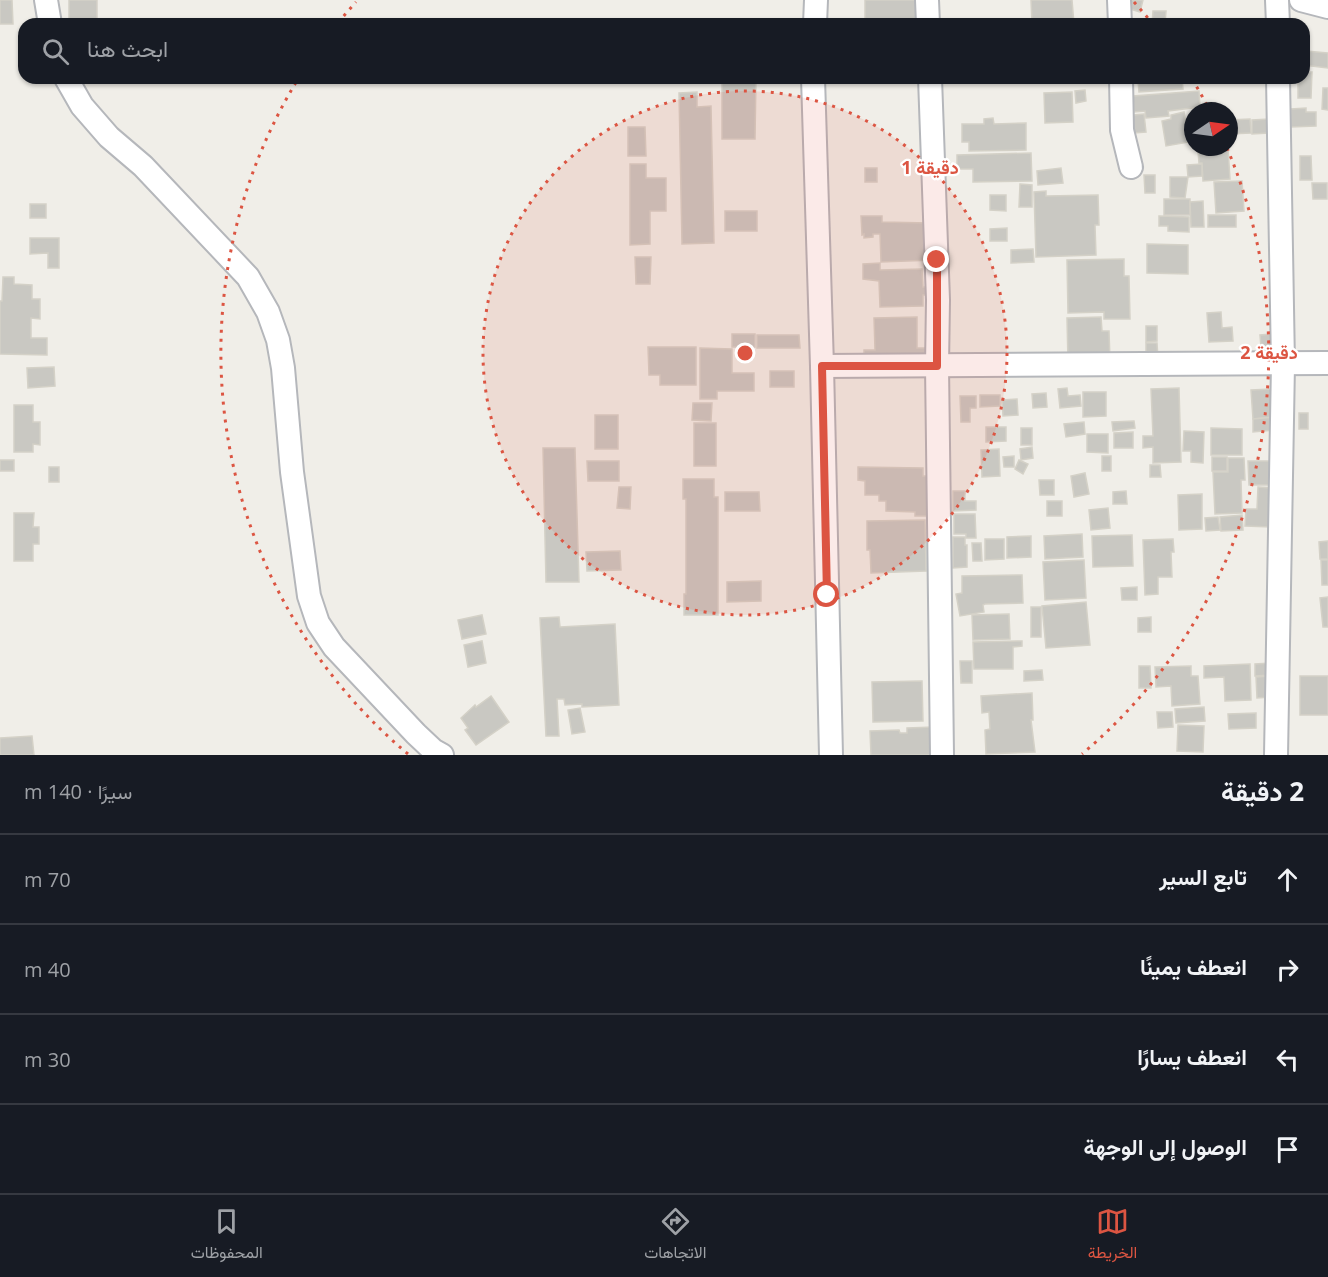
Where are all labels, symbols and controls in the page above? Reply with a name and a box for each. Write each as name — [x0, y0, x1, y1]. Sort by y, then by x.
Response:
search box — [18, 18, 1310, 84]
text: ابحث هنا — [87, 33, 168, 63]
icon: search — [39, 35, 72, 68]
north arrow — [1184, 102, 1238, 156]
text: 1 دقيقة — [901, 155, 959, 179]
route end — [923, 246, 949, 272]
text: 2 دقيقة — [1240, 340, 1298, 364]
centre of rings — [735, 343, 755, 363]
route start — [813, 581, 839, 607]
text: 2 دقيقة — [1221, 773, 1304, 809]
text: سيرًا · 140 m — [24, 778, 132, 805]
text: تابع السير — [1159, 861, 1247, 891]
icon: ahead — [1271, 863, 1304, 896]
text: 70 m — [24, 866, 71, 893]
text: انعطف يمينًا — [1140, 951, 1247, 981]
icon: right — [1271, 953, 1304, 986]
text: 40 m — [24, 956, 71, 983]
text: انعطف يسارًا — [1137, 1041, 1247, 1071]
icon: left — [1271, 1043, 1304, 1076]
text: 30 m — [24, 1046, 71, 1073]
text: الوصول إلى الوجهة — [1083, 1131, 1247, 1161]
icon: arrive — [1271, 1133, 1304, 1166]
tab: المحفوظات — [191, 1205, 263, 1267]
tab: الاتجاهات — [644, 1205, 706, 1267]
tab: الخريطة — [1088, 1205, 1137, 1267]

